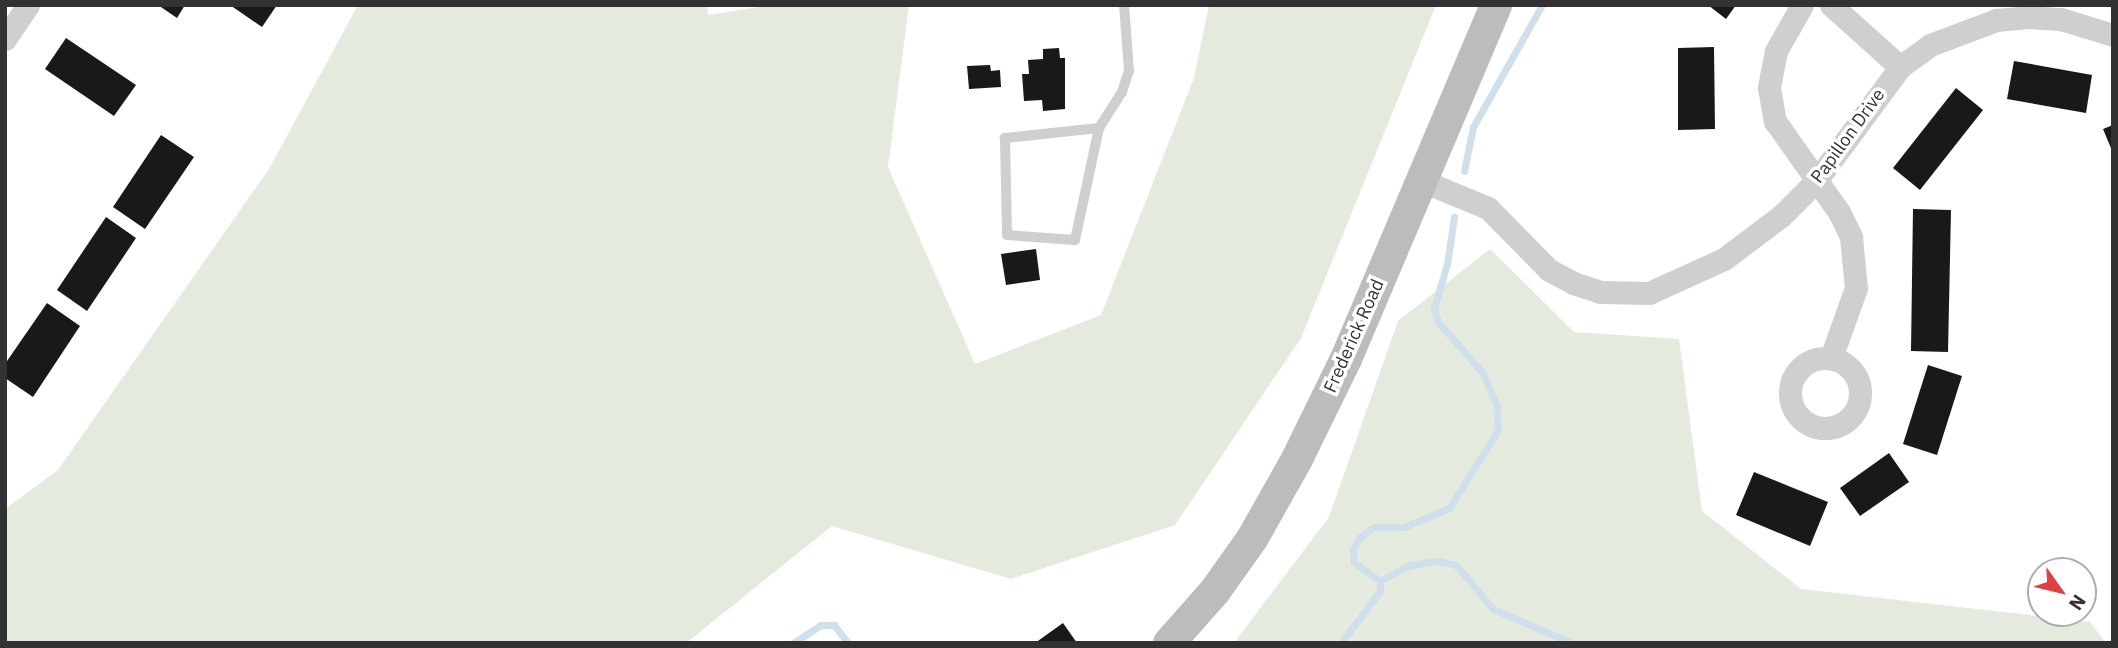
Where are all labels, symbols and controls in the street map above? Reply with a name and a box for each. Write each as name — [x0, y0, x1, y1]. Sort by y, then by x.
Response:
street label: Papillon Drive — [1807, 85, 1889, 187]
street label: Frederick Road — [1319, 276, 1389, 396]
north arrow — [2027, 557, 2097, 627]
text: N — [2064, 590, 2092, 615]

